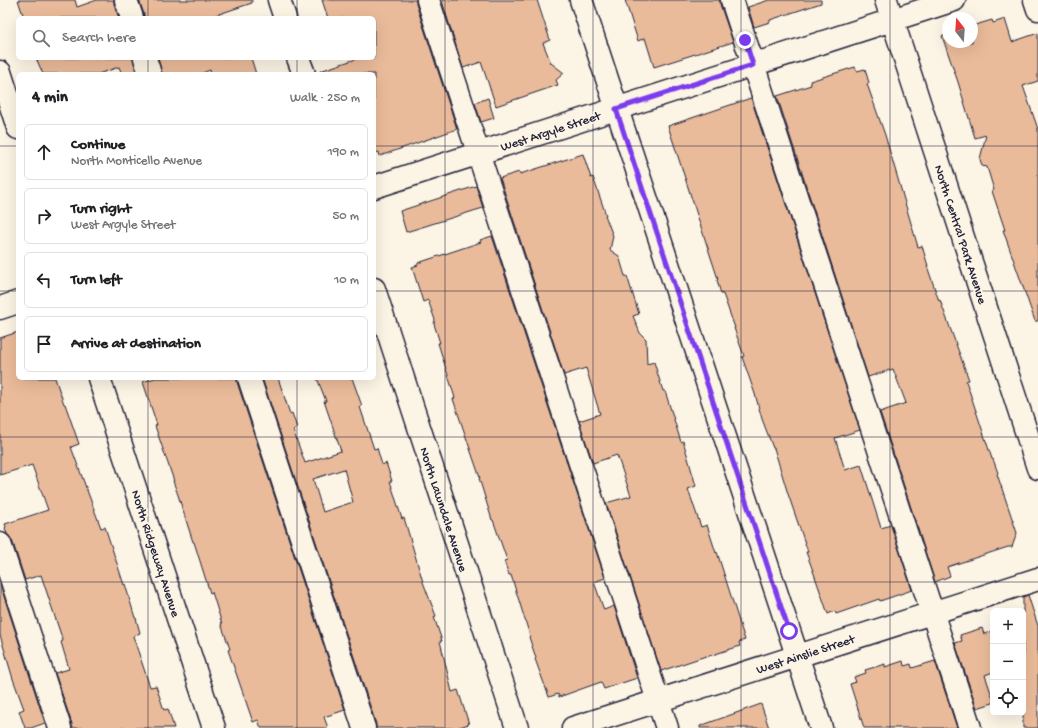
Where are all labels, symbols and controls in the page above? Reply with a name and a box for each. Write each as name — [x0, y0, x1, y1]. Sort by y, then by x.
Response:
north arrow — [942, 12, 978, 48]
search box — [16, 16, 376, 60]
icon: search — [30, 27, 52, 49]
text: Search here — [62, 29, 136, 47]
route end — [736, 31, 754, 49]
text: 4 min — [32, 88, 68, 108]
text: Walk · 250 m — [290, 91, 360, 106]
street label: West Argyle Street — [499, 109, 604, 156]
text: Continue — [71, 136, 125, 154]
icon: ahead — [33, 141, 55, 163]
text: 190 m — [328, 145, 359, 160]
text: North Monticello Avenue — [71, 154, 202, 169]
street label: North Central Park Avenue — [930, 163, 989, 306]
text: Turn right — [71, 200, 131, 218]
icon: right — [33, 205, 55, 227]
text: 50 m — [332, 209, 359, 224]
text: West Argyle Street — [71, 218, 175, 233]
icon: left — [33, 269, 55, 291]
text: Turn left — [71, 271, 122, 289]
text: 10 m — [334, 273, 359, 288]
icon: arrive — [33, 333, 55, 355]
text: Arrive at destination — [71, 335, 201, 353]
street label: North Lawndale Avenue — [415, 446, 470, 574]
street label: North Ridgeway Avenue — [127, 488, 182, 619]
map controls — [990, 608, 1026, 716]
button: + — [990, 608, 1026, 644]
route start — [780, 622, 798, 640]
street label: West Ainslie Street — [755, 632, 858, 678]
button: − — [990, 644, 1026, 680]
button: locate — [990, 680, 1026, 716]

